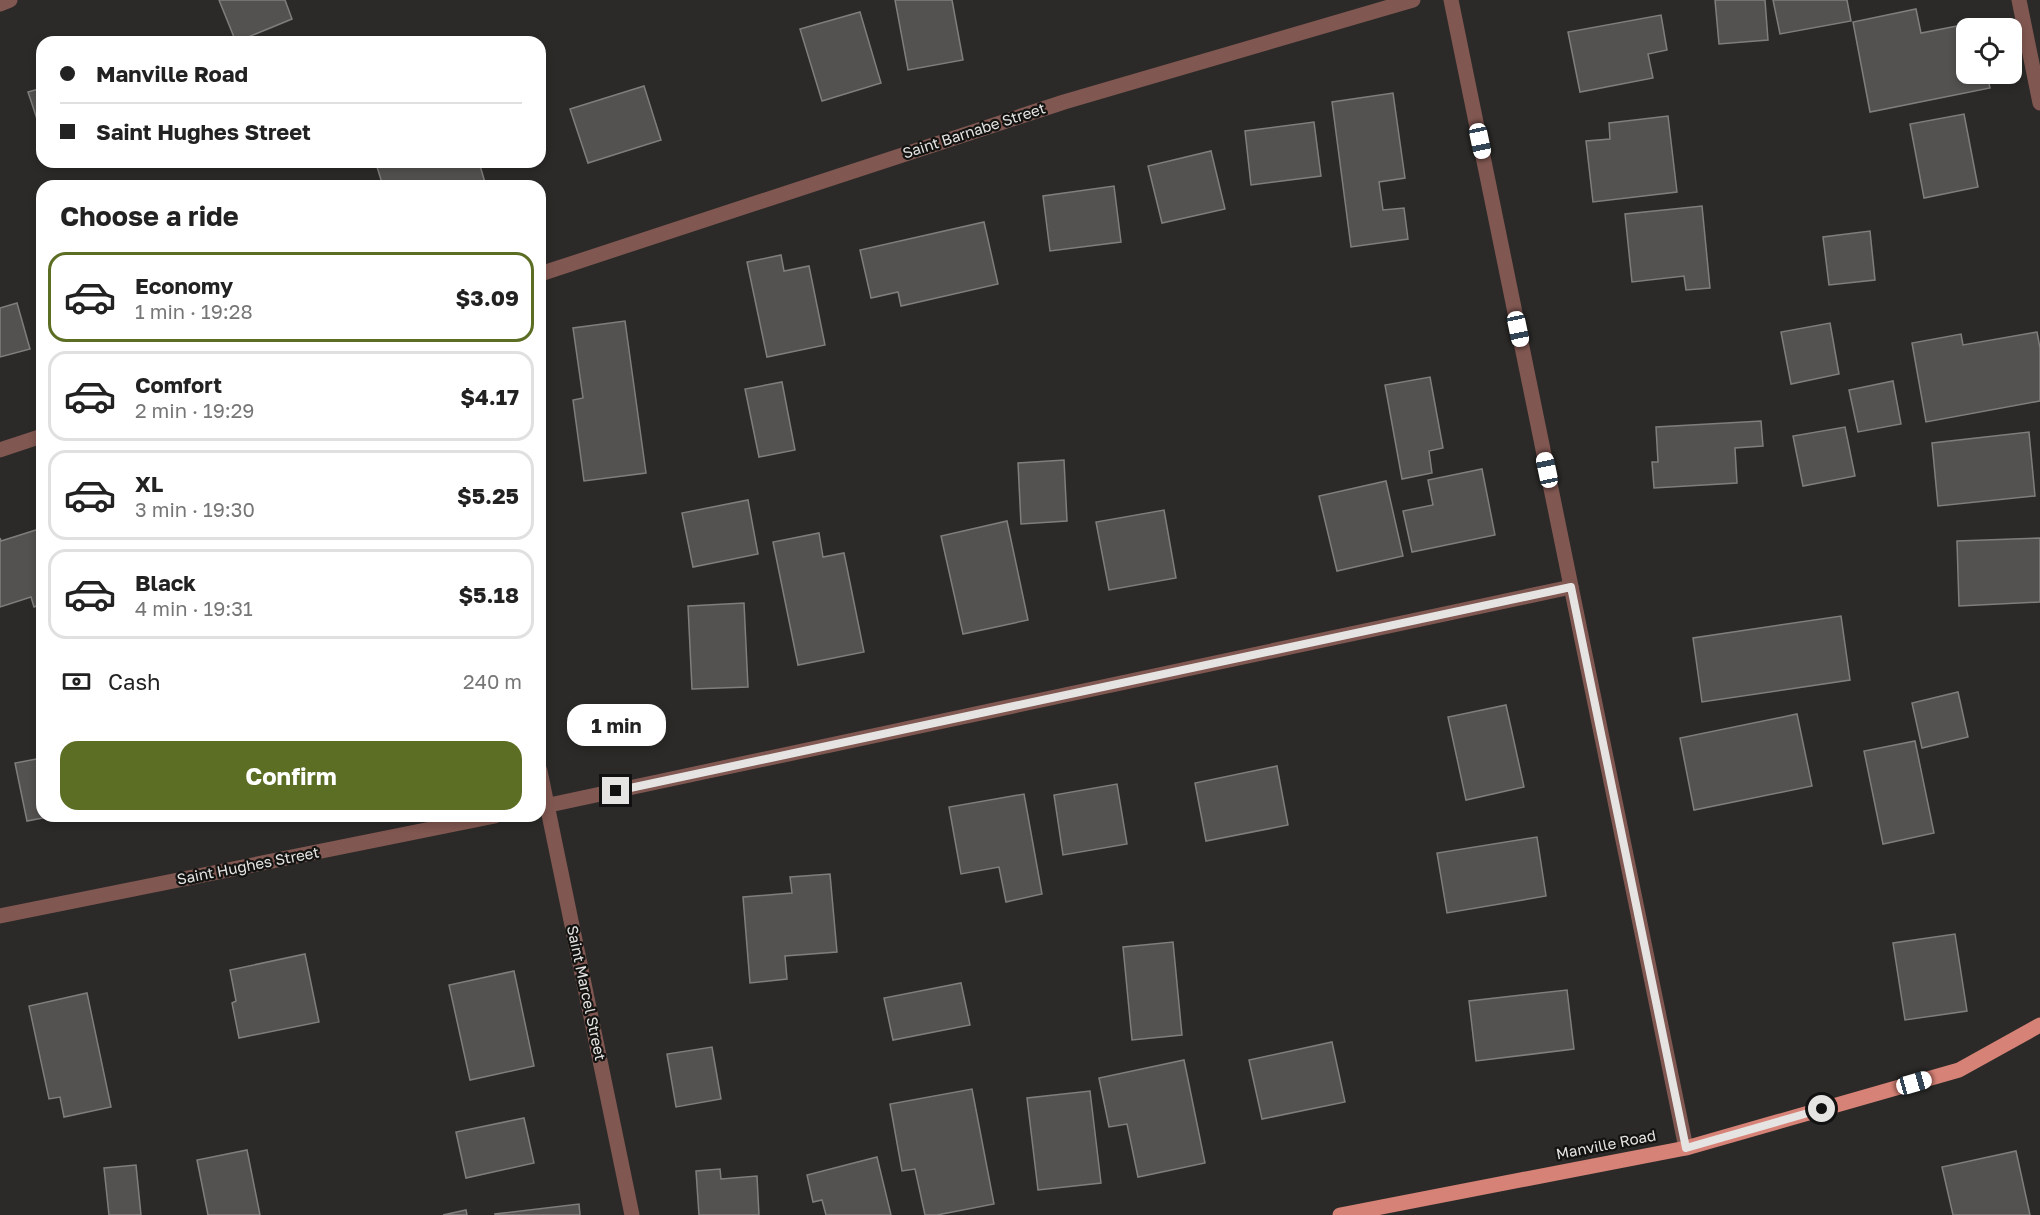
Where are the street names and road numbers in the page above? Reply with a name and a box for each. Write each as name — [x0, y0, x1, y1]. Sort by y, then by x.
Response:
street label: Saint Barnabe Street — [900, 98, 1047, 162]
street label: Saint Hughes Street — [175, 842, 321, 888]
street label: Saint Marcel Street — [564, 924, 610, 1062]
street label: Manville Road — [1554, 1126, 1657, 1163]

